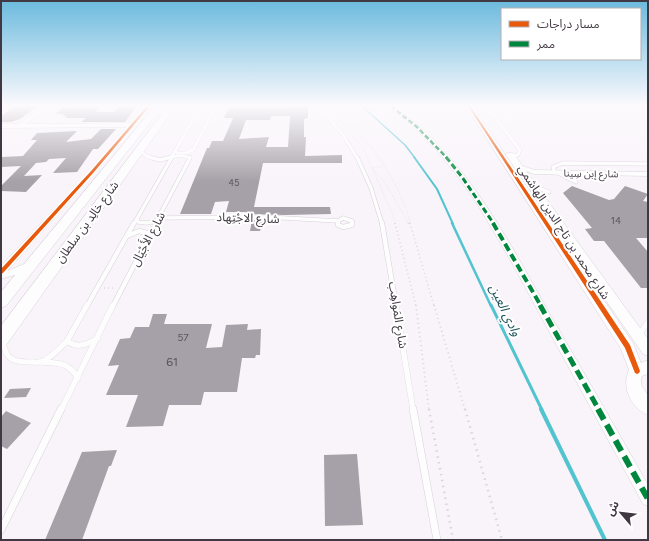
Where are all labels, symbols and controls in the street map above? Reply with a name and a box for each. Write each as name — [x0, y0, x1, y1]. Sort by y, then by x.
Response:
legend — [501, 8, 641, 60]
text: مسار دراجات — [537, 17, 600, 31]
text: ممر — [536, 37, 555, 51]
street label: شارع محمد بن تاج الدين الهاشمي — [513, 162, 613, 303]
street label: شارع إبن سِينا — [564, 167, 619, 181]
house number: 45 — [229, 177, 239, 188]
street label: شارع خالِد بن سلطان — [53, 178, 123, 267]
street label: شارع الأَجْيَال — [126, 209, 170, 270]
street label: شارع الاجْتِهاد — [216, 210, 280, 228]
house number: 14 — [611, 214, 621, 227]
street label: شارع المَواهِب — [384, 280, 410, 350]
water label: وادي العين — [484, 282, 525, 340]
house number: 57 — [177, 331, 189, 344]
house number: 61 — [166, 355, 178, 369]
north arrow — [601, 493, 641, 533]
text: ش — [603, 499, 622, 518]

